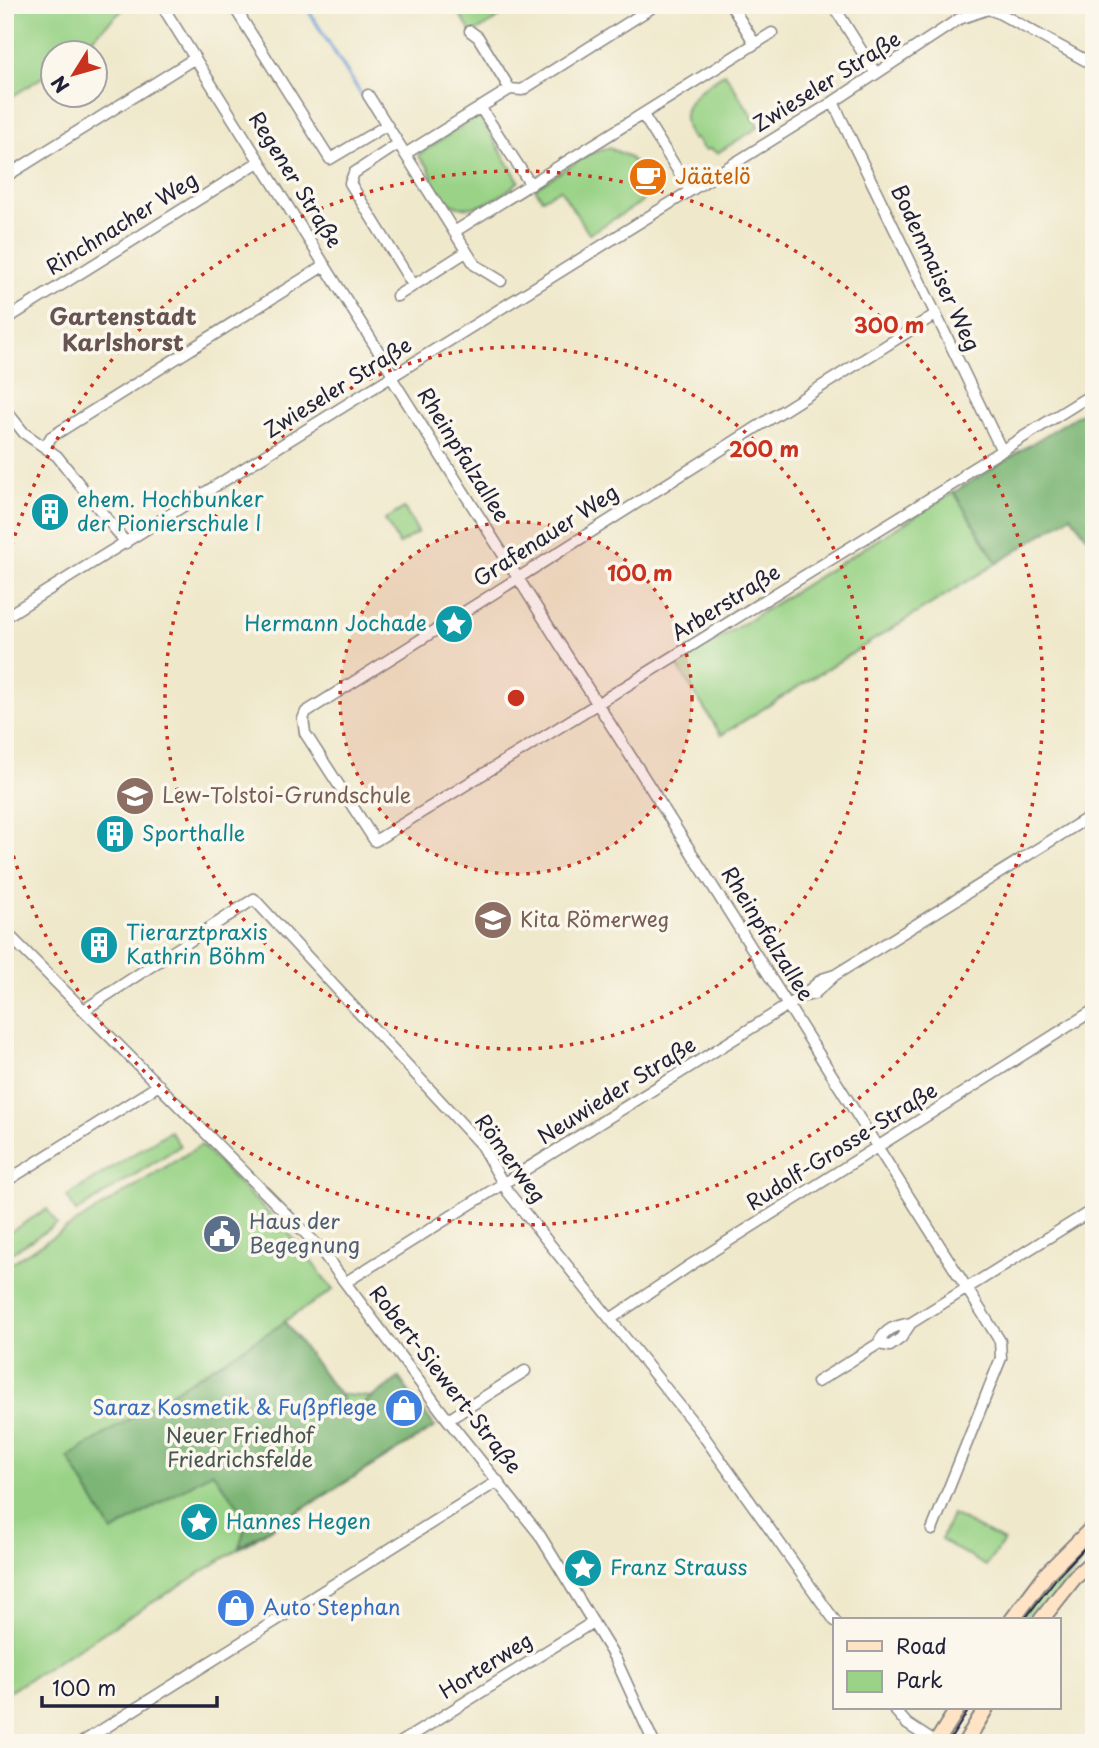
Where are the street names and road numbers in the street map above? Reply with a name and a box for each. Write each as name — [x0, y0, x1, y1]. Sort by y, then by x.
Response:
street label: Zwieseler Straße — [746, 22, 906, 139]
street label: Regener Straße — [242, 105, 351, 253]
street label: Rinchnacher Weg — [39, 163, 203, 282]
street label: Bodenmaiser Weg — [884, 179, 989, 356]
street label: Zwieseler Straße — [257, 328, 417, 445]
street label: Rheinpfalzallee — [410, 380, 519, 527]
street label: Grafenauer Weg — [466, 475, 624, 593]
street label: Arberstraße — [664, 555, 786, 647]
street label: Rheinpfalzallee — [714, 859, 823, 1006]
street label: Neuwieder Straße — [530, 1028, 702, 1151]
street label: Rudolf-Grosse-Straße — [739, 1073, 943, 1217]
street label: Römerweg — [468, 1106, 555, 1209]
street label: Robert-Siewert-Straße — [363, 1278, 530, 1480]
street label: Horterweg — [432, 1623, 538, 1706]

